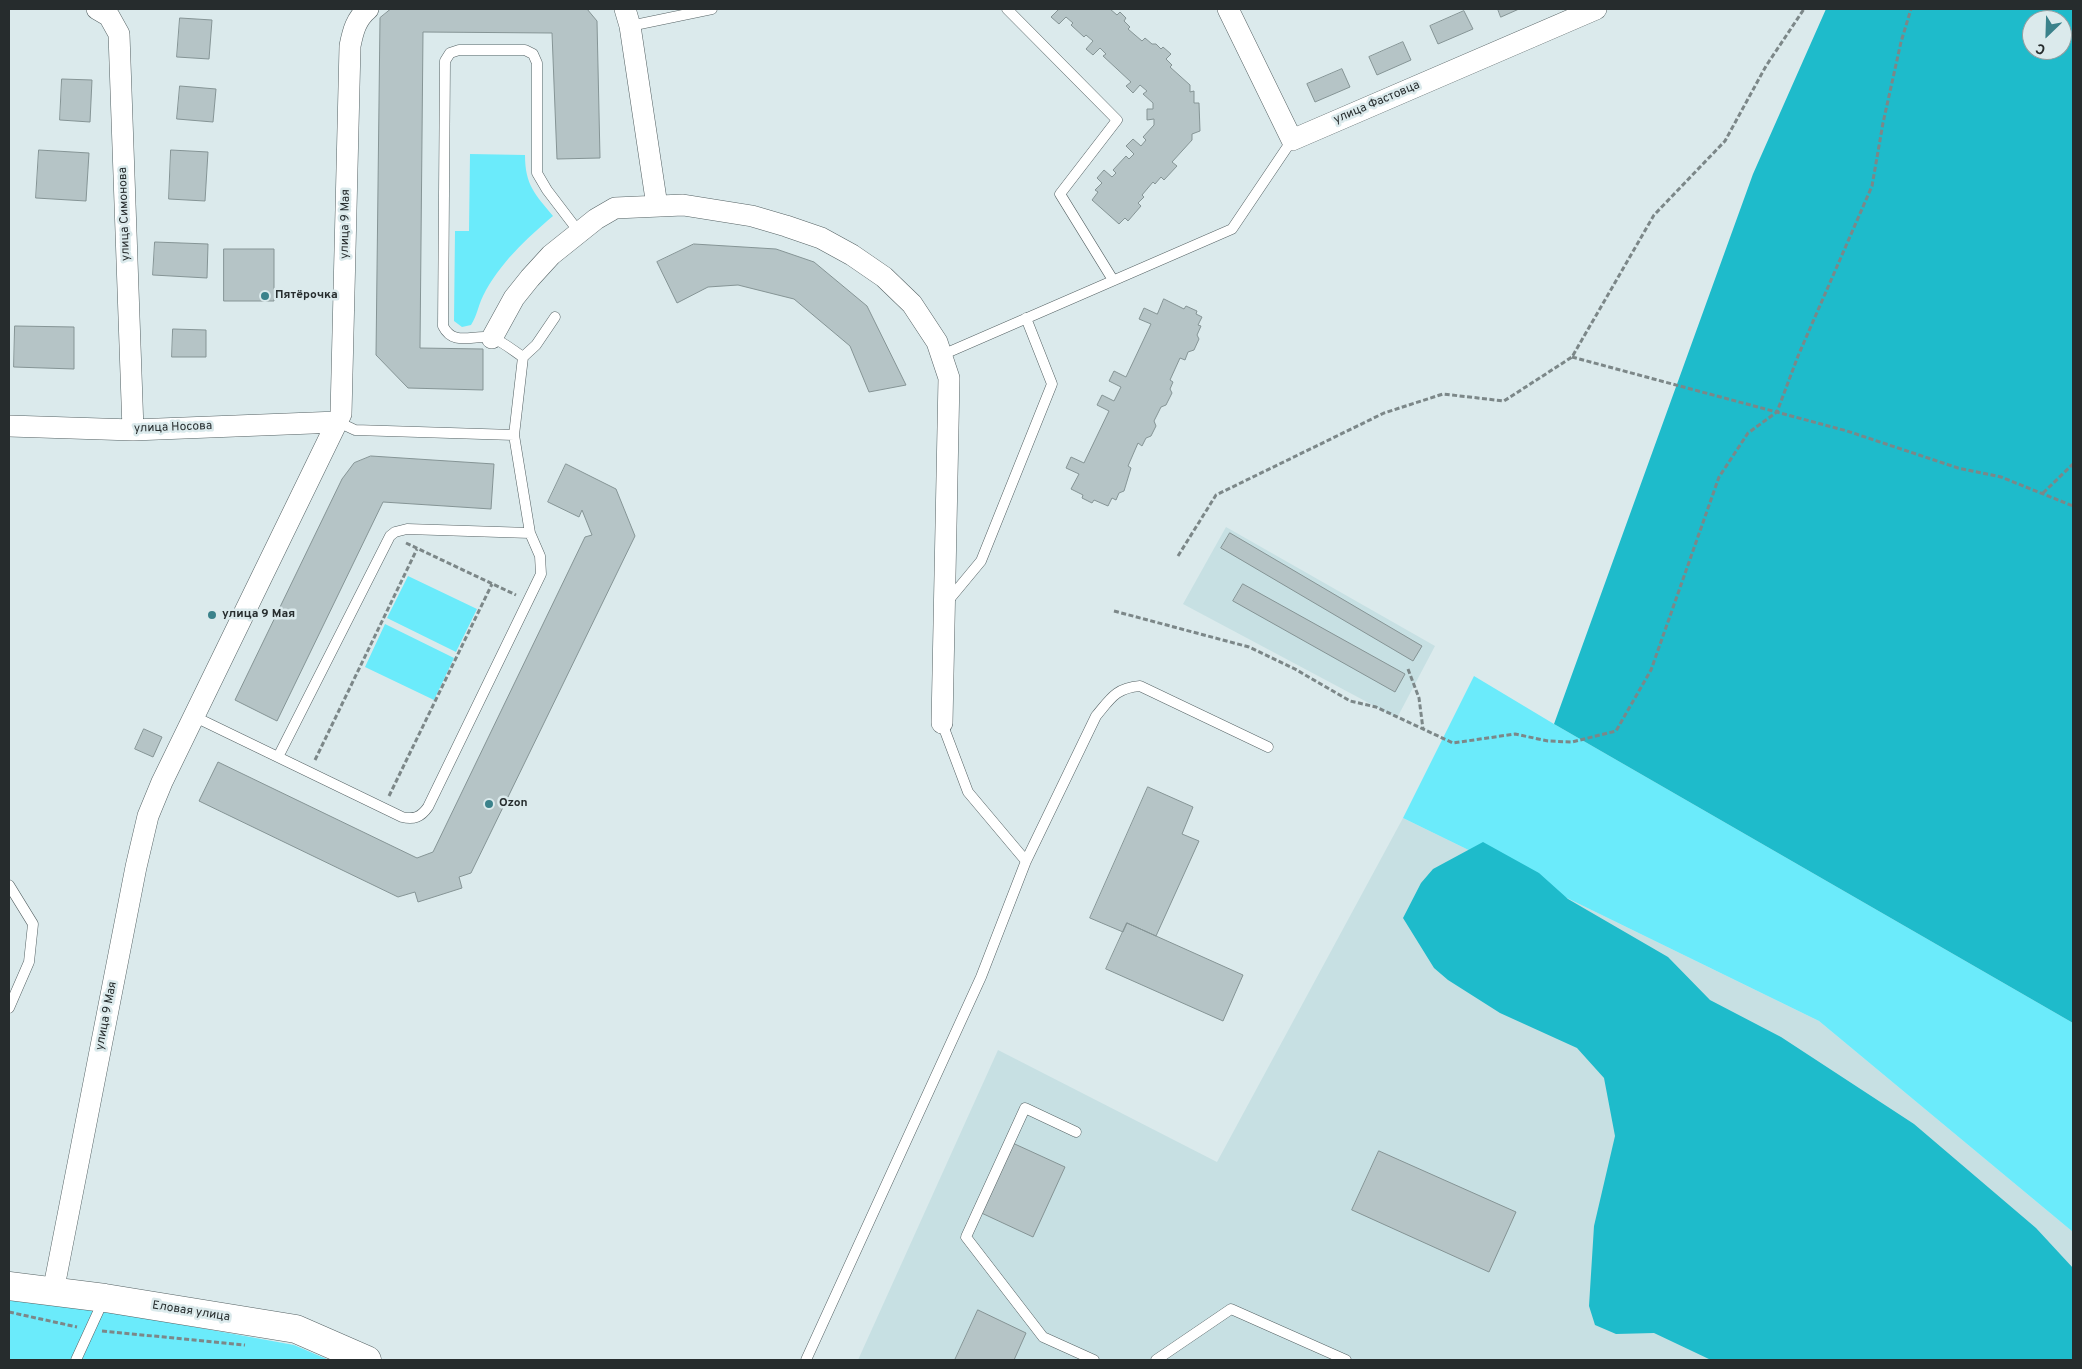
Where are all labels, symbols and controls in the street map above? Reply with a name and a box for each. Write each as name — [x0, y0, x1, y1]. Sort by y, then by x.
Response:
north arrow — [2022, 10, 2072, 60]
text: С — [2034, 39, 2049, 58]
street label: улица Фастовца — [1332, 78, 1422, 128]
street label: улица Симонова — [116, 167, 134, 261]
street label: улица 9 Мая — [338, 189, 354, 259]
place label: Пятёрочка — [275, 289, 338, 303]
marker: Пятёрочка — [259, 290, 271, 302]
street label: улица Носова — [134, 419, 212, 437]
place label: улица 9 Мая — [222, 608, 295, 622]
marker: улица 9 Мая — [206, 609, 218, 621]
place label: Ozon — [499, 797, 528, 811]
marker: Ozon — [483, 798, 495, 810]
street label: улица 9 Мая — [93, 980, 121, 1052]
street label: Еловая улица — [151, 1299, 231, 1325]

